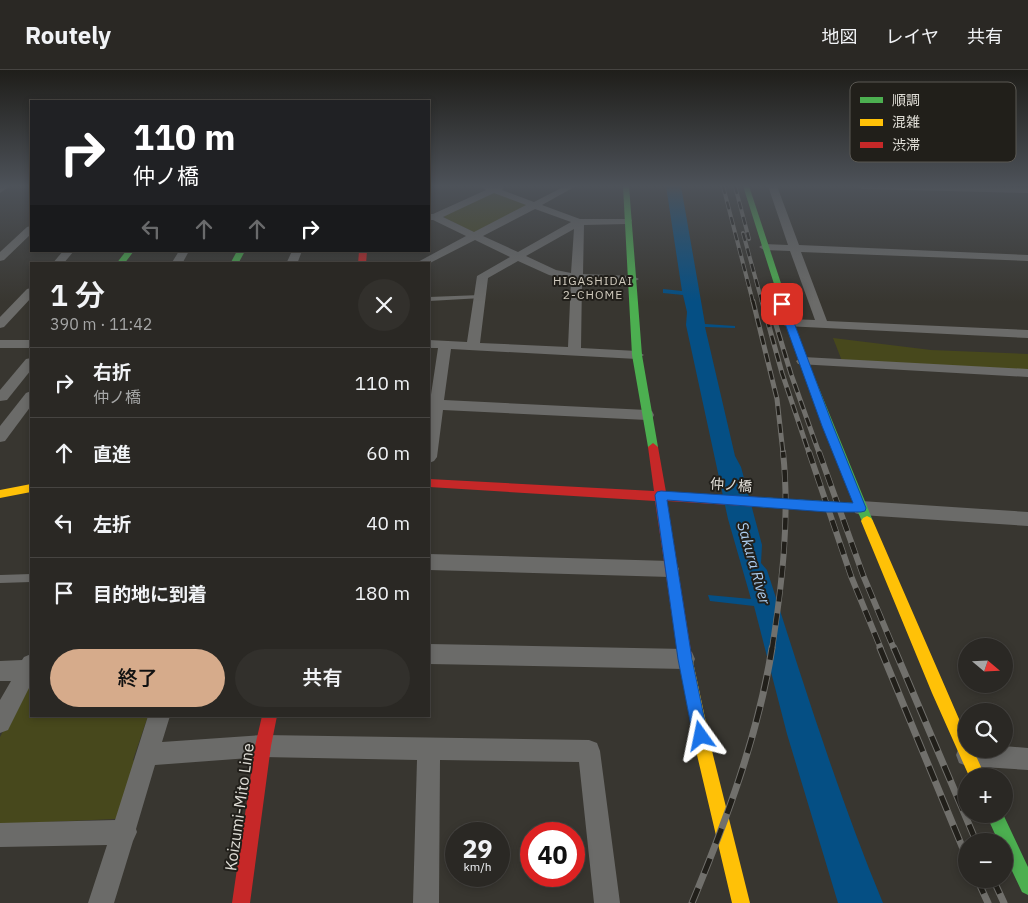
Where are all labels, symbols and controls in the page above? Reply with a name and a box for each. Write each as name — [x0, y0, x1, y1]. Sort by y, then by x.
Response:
text: Routely — [25, 19, 111, 51]
text: 地図 — [822, 25, 858, 48]
text: レイヤ — [886, 25, 939, 48]
text: 共有 — [967, 25, 1003, 48]
legend — [850, 82, 1016, 162]
text: 順調 — [892, 91, 920, 109]
text: 混雑 — [892, 113, 920, 131]
text: 110 m — [133, 114, 236, 160]
icon: right — [50, 120, 115, 185]
text: 渋滞 — [892, 136, 920, 154]
text: 仲ノ橋 — [133, 161, 199, 190]
icon: left — [137, 215, 165, 243]
icon: ahead — [190, 215, 218, 243]
icon: ahead — [243, 215, 271, 243]
icon: right — [296, 215, 324, 243]
district label: HIGASHIDAI 2-CHOME — [553, 273, 633, 302]
text: 1 分 — [50, 275, 105, 314]
button: close — [358, 279, 410, 331]
pin — [761, 283, 803, 325]
icon: arrive — [768, 290, 796, 318]
text: 390 m · 11:42 — [50, 314, 152, 334]
text: 右折 — [93, 360, 131, 384]
icon: right — [50, 369, 78, 397]
text: 110 m — [355, 371, 410, 395]
text: 仲ノ橋 — [93, 387, 141, 407]
icon: ahead — [50, 439, 78, 467]
text: 60 m — [366, 441, 410, 465]
text: 直進 — [93, 442, 131, 466]
street label: 仲ノ橋 — [709, 475, 753, 495]
icon: left — [50, 509, 78, 537]
text: 40 m — [366, 511, 410, 535]
text: 左折 — [93, 512, 131, 536]
water label: Sakura River — [733, 520, 775, 607]
icon: arrive — [50, 579, 78, 607]
text: 180 m — [355, 581, 410, 605]
text: 目的地に到着 — [93, 582, 207, 606]
north arrow — [958, 638, 1012, 692]
map controls — [958, 638, 1013, 888]
button: 終了 — [50, 649, 225, 707]
button: 共有 — [235, 649, 410, 707]
button: search — [958, 703, 1013, 758]
position arrow — [674, 709, 726, 761]
street label: Koizumi-Mito Line — [220, 742, 258, 872]
button: + — [958, 768, 1013, 823]
speed limit sign: 40 — [520, 822, 585, 887]
text: 29 — [462, 832, 493, 865]
button: − — [958, 833, 1013, 888]
text: km/h — [463, 859, 492, 874]

